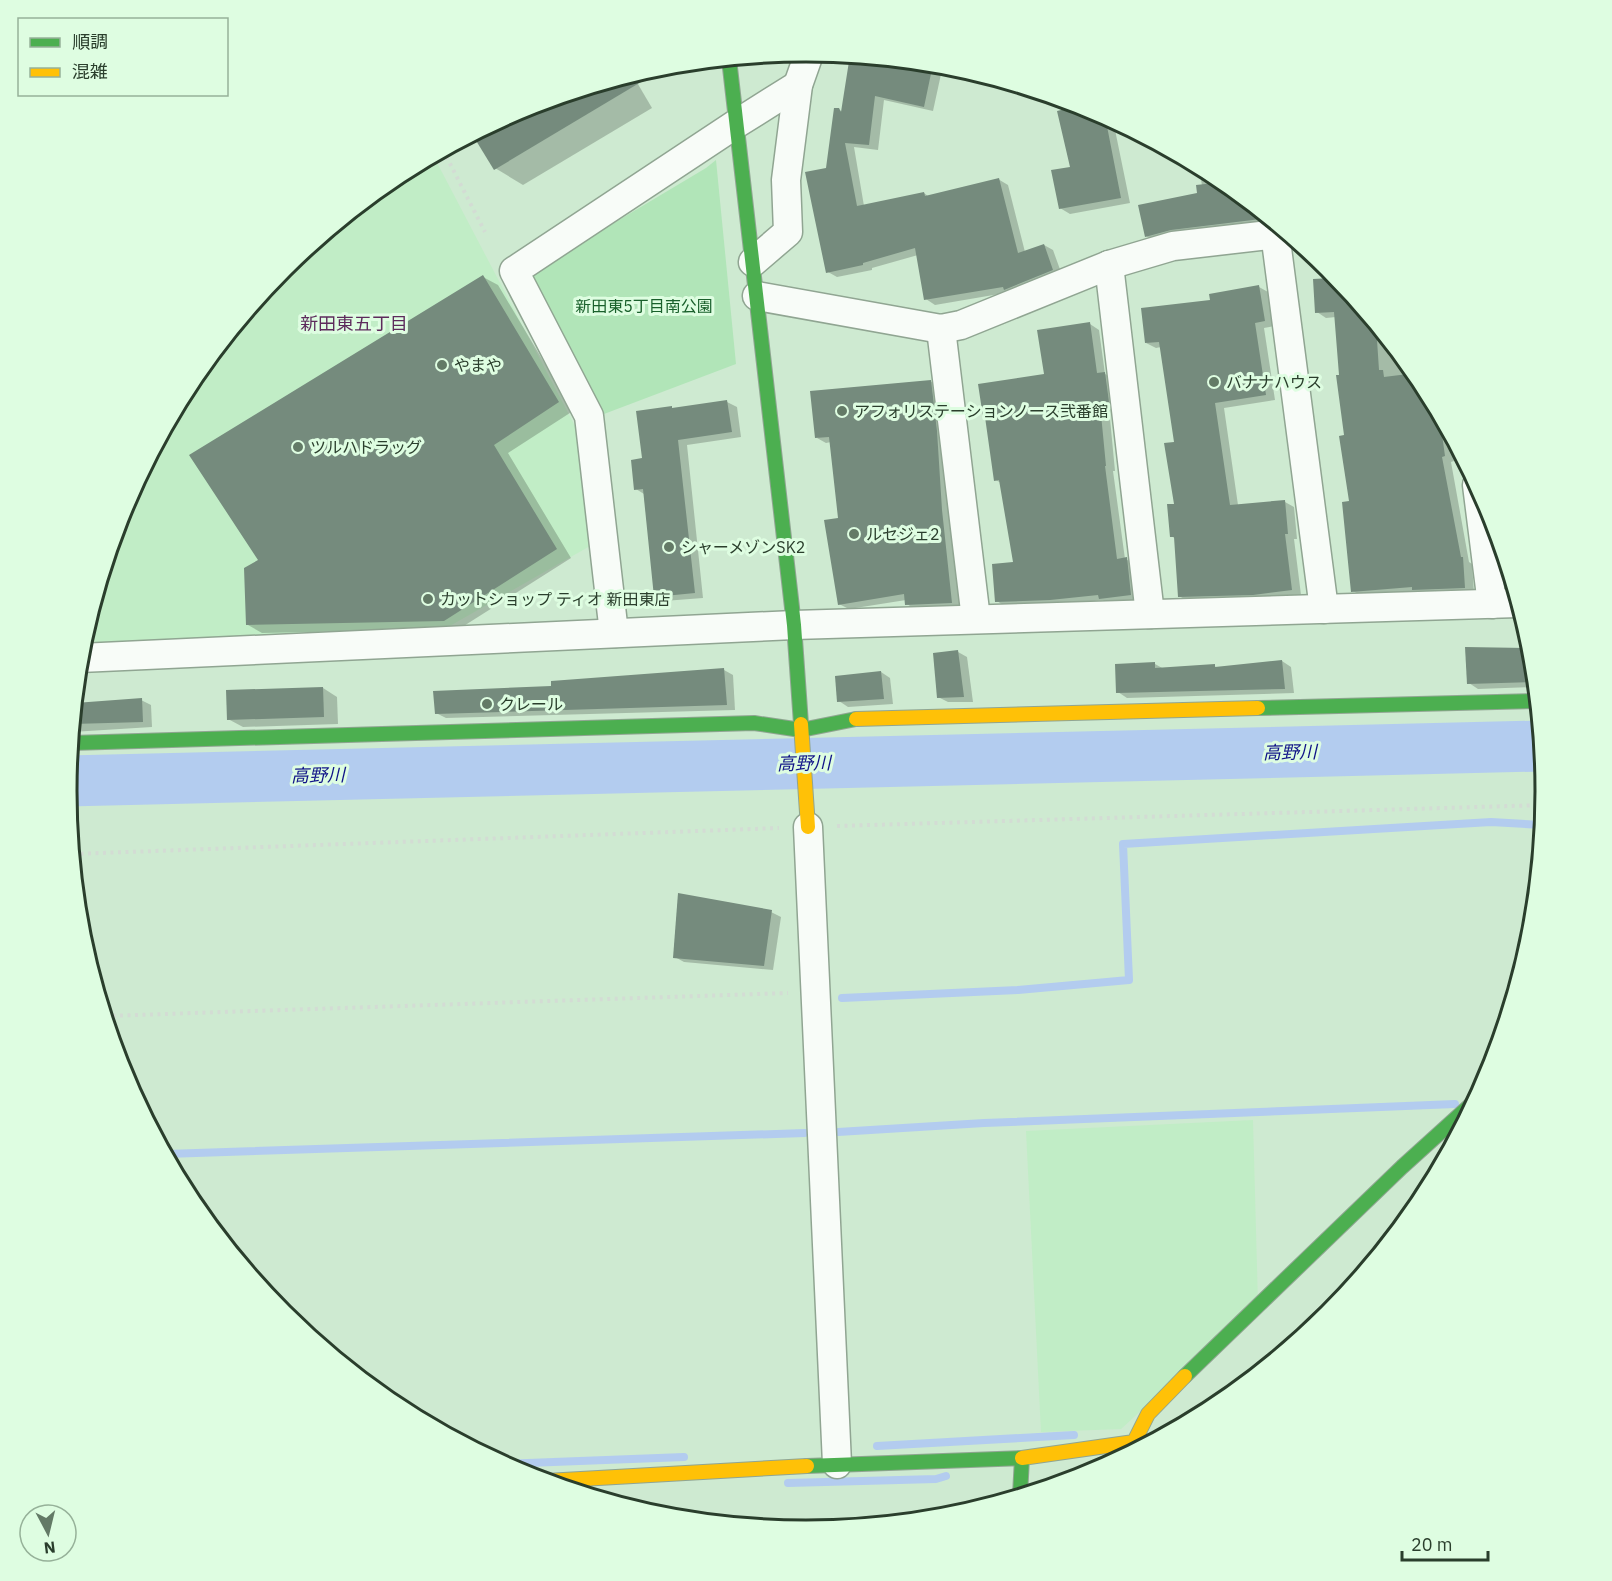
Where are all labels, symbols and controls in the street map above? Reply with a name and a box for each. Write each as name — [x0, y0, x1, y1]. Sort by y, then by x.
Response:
legend — [18, 18, 228, 96]
text: 順調 — [72, 30, 108, 53]
text: 混雑 — [72, 60, 108, 83]
park label: 新田東5丁目南公園 — [575, 296, 713, 316]
district label: 新田東五丁目 — [300, 312, 408, 335]
place label: やまや — [454, 355, 502, 375]
marker: やまや — [435, 358, 449, 372]
place label: バナナハウス — [1226, 372, 1322, 392]
marker: バナナハウス — [1207, 375, 1221, 389]
place label: アフォリステーションノース弐番館 — [854, 401, 1108, 421]
marker: アフォリステーションノース弐番館 — [835, 404, 849, 418]
place label: ツルハドラッグ — [310, 437, 422, 457]
marker: ツルハドラッグ — [291, 440, 305, 454]
place label: ルセジェ2 — [866, 524, 940, 544]
marker: ルセジェ2 — [847, 527, 861, 541]
place label: シャーメゾンSK2 — [681, 537, 805, 557]
marker: シャーメゾンSK2 — [662, 540, 676, 554]
place label: カットショップ ティオ 新田東店 — [440, 589, 671, 609]
marker: カットショップ ティオ 新田東店 — [421, 592, 435, 606]
place label: クレール — [499, 694, 563, 714]
marker: クレール — [480, 697, 494, 711]
water label: 高野川 — [1263, 740, 1319, 764]
water label: 高野川 — [777, 751, 833, 775]
water label: 高野川 — [291, 763, 347, 787]
north arrow — [18, 1503, 78, 1563]
scale bar — [1402, 1524, 1488, 1562]
text: 20 m — [1411, 1533, 1453, 1556]
text: N — [43, 1537, 57, 1559]

